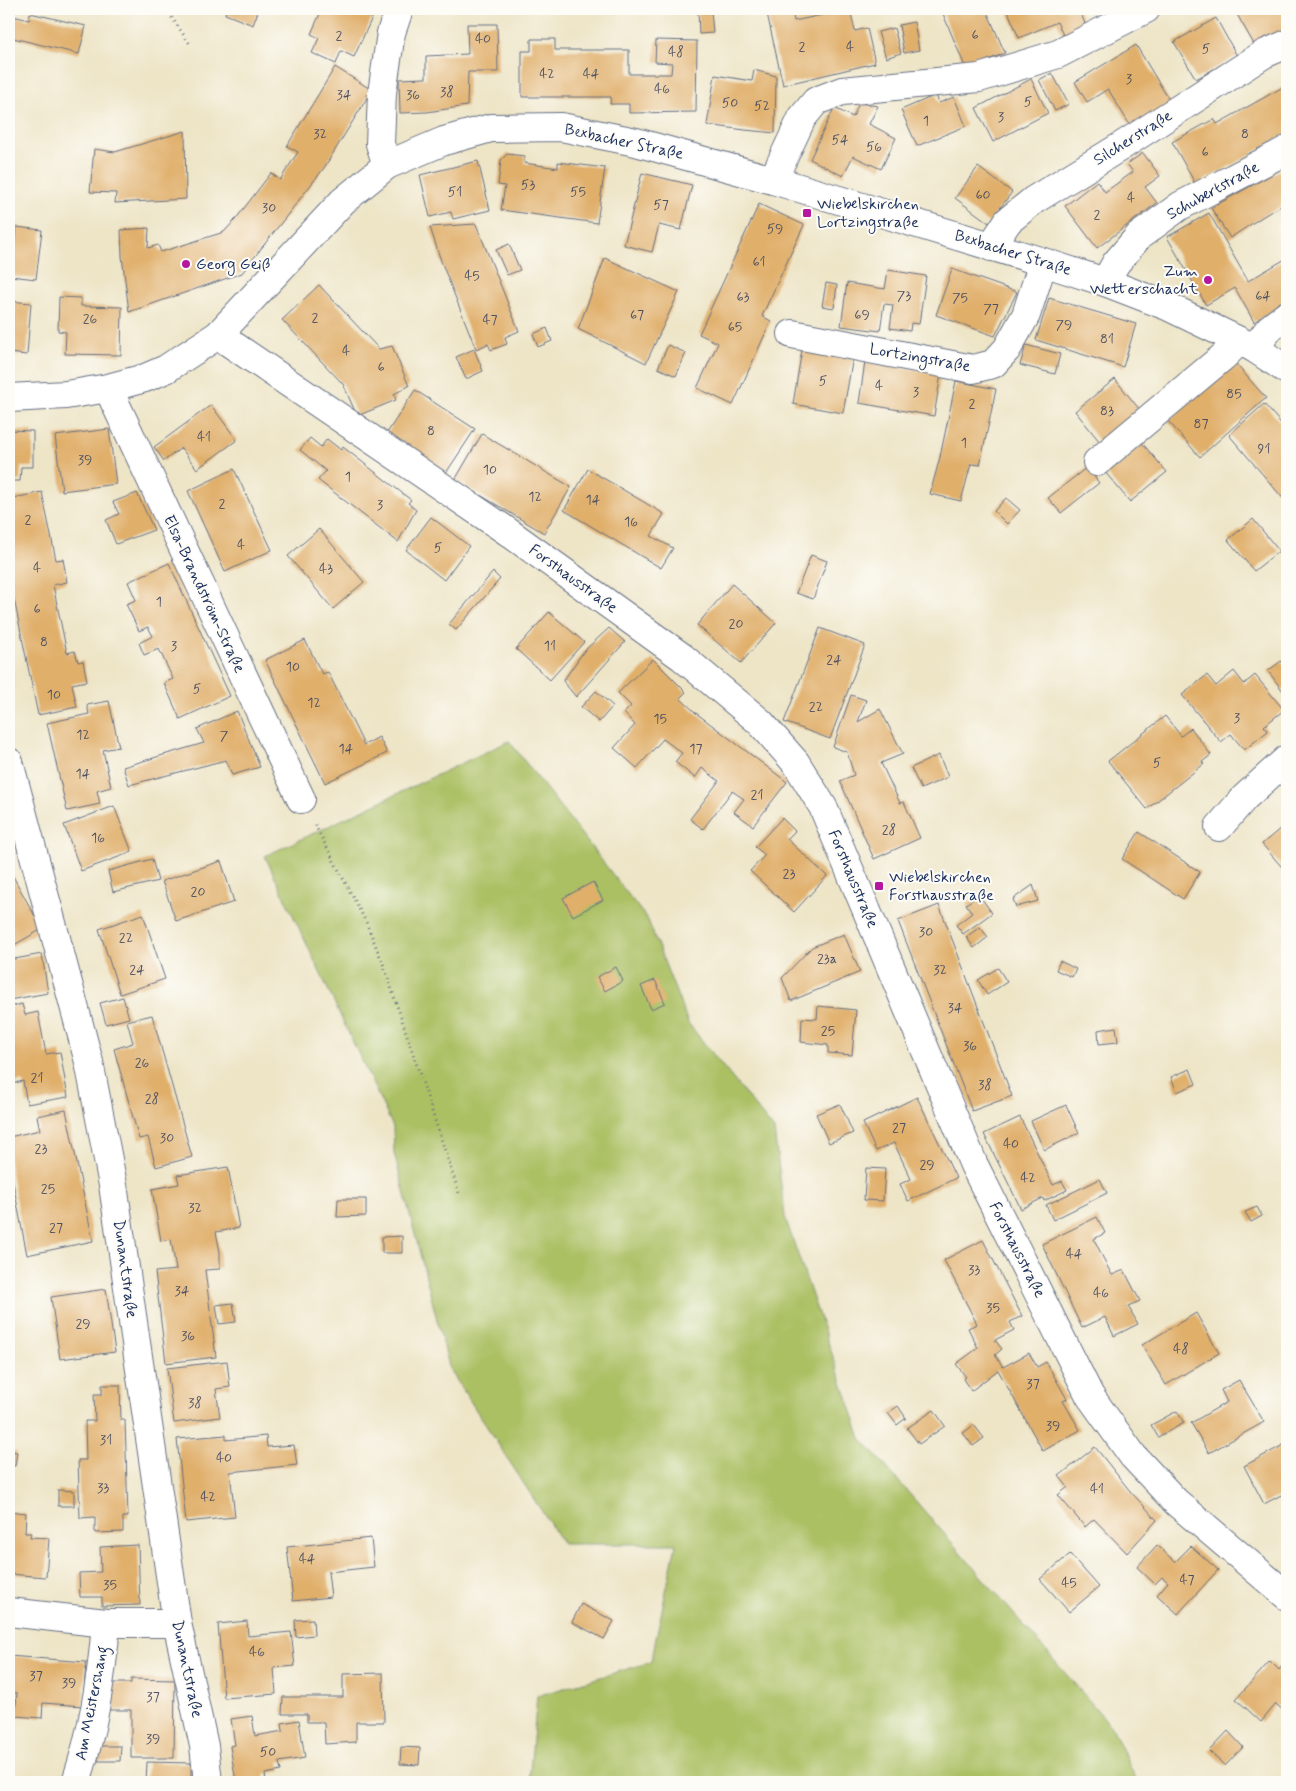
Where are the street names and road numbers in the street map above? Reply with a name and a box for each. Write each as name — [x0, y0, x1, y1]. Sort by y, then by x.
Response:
street label: Silcherstraße — [1090, 105, 1177, 171]
street label: Bexbacher Straße — [563, 119, 686, 165]
street label: Schubertstraße — [1163, 157, 1263, 225]
street label: Bexbacher Straße — [952, 225, 1074, 281]
street label: Lortzingstraße — [868, 339, 972, 378]
street label: Elsa-Brandström-Straße — [158, 512, 250, 677]
street label: Forsthausstraße — [524, 540, 622, 618]
street label: Forsthausstraße — [823, 827, 883, 931]
street label: Forsthausstraße — [984, 1199, 1050, 1302]
street label: Dunantstraße — [108, 1219, 142, 1320]
street label: Dunantstraße — [166, 1618, 208, 1720]
street label: Am Meistershang — [71, 1644, 114, 1762]

